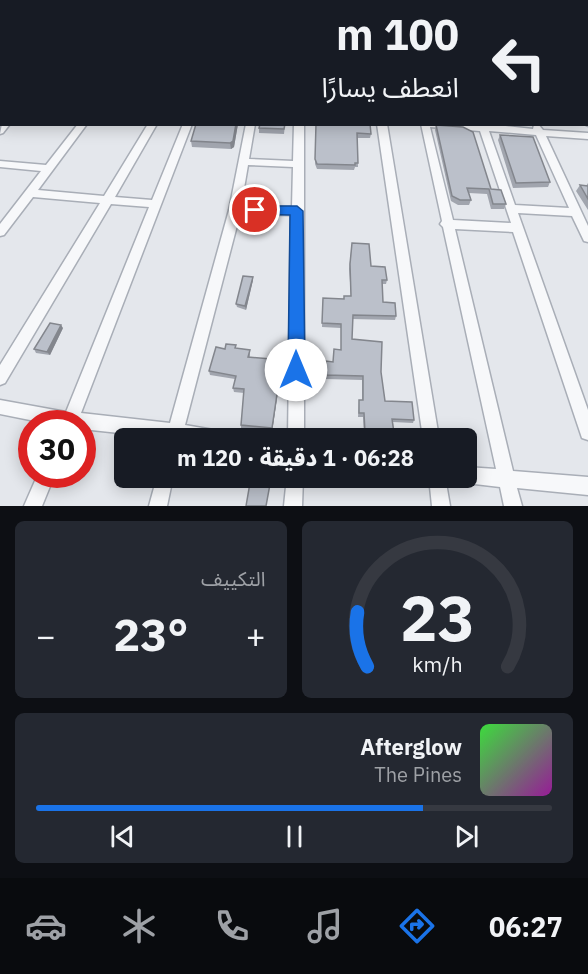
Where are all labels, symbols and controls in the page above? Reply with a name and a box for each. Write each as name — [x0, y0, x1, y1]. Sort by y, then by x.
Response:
text: 100 m — [336, 7, 459, 62]
icon: left — [480, 24, 558, 102]
text: انعطف يسارًا — [322, 69, 459, 104]
pin — [229, 184, 280, 235]
icon: arrive — [238, 193, 271, 226]
position arrow — [264, 338, 328, 402]
speed limit sign: 30 — [18, 410, 96, 488]
text: 06:28 · 1 دقيقة · 120 m — [177, 443, 414, 472]
text: التكييف — [201, 565, 266, 592]
text: 23 — [400, 577, 475, 658]
text: 23° — [113, 605, 188, 663]
text: − — [36, 614, 56, 657]
text: + — [246, 614, 266, 657]
text: km/h — [412, 650, 462, 678]
text: Afterglow — [360, 732, 462, 761]
text: The Pines — [374, 761, 462, 788]
icon: previous — [106, 820, 139, 853]
icon: pause — [278, 820, 311, 853]
icon: next — [450, 820, 483, 853]
icon: car — [25, 905, 67, 947]
icon: climate — [118, 905, 160, 947]
icon: phone — [211, 905, 253, 947]
icon: music — [304, 905, 346, 947]
icon: directions — [396, 905, 438, 947]
text: 06:27 — [489, 909, 563, 944]

